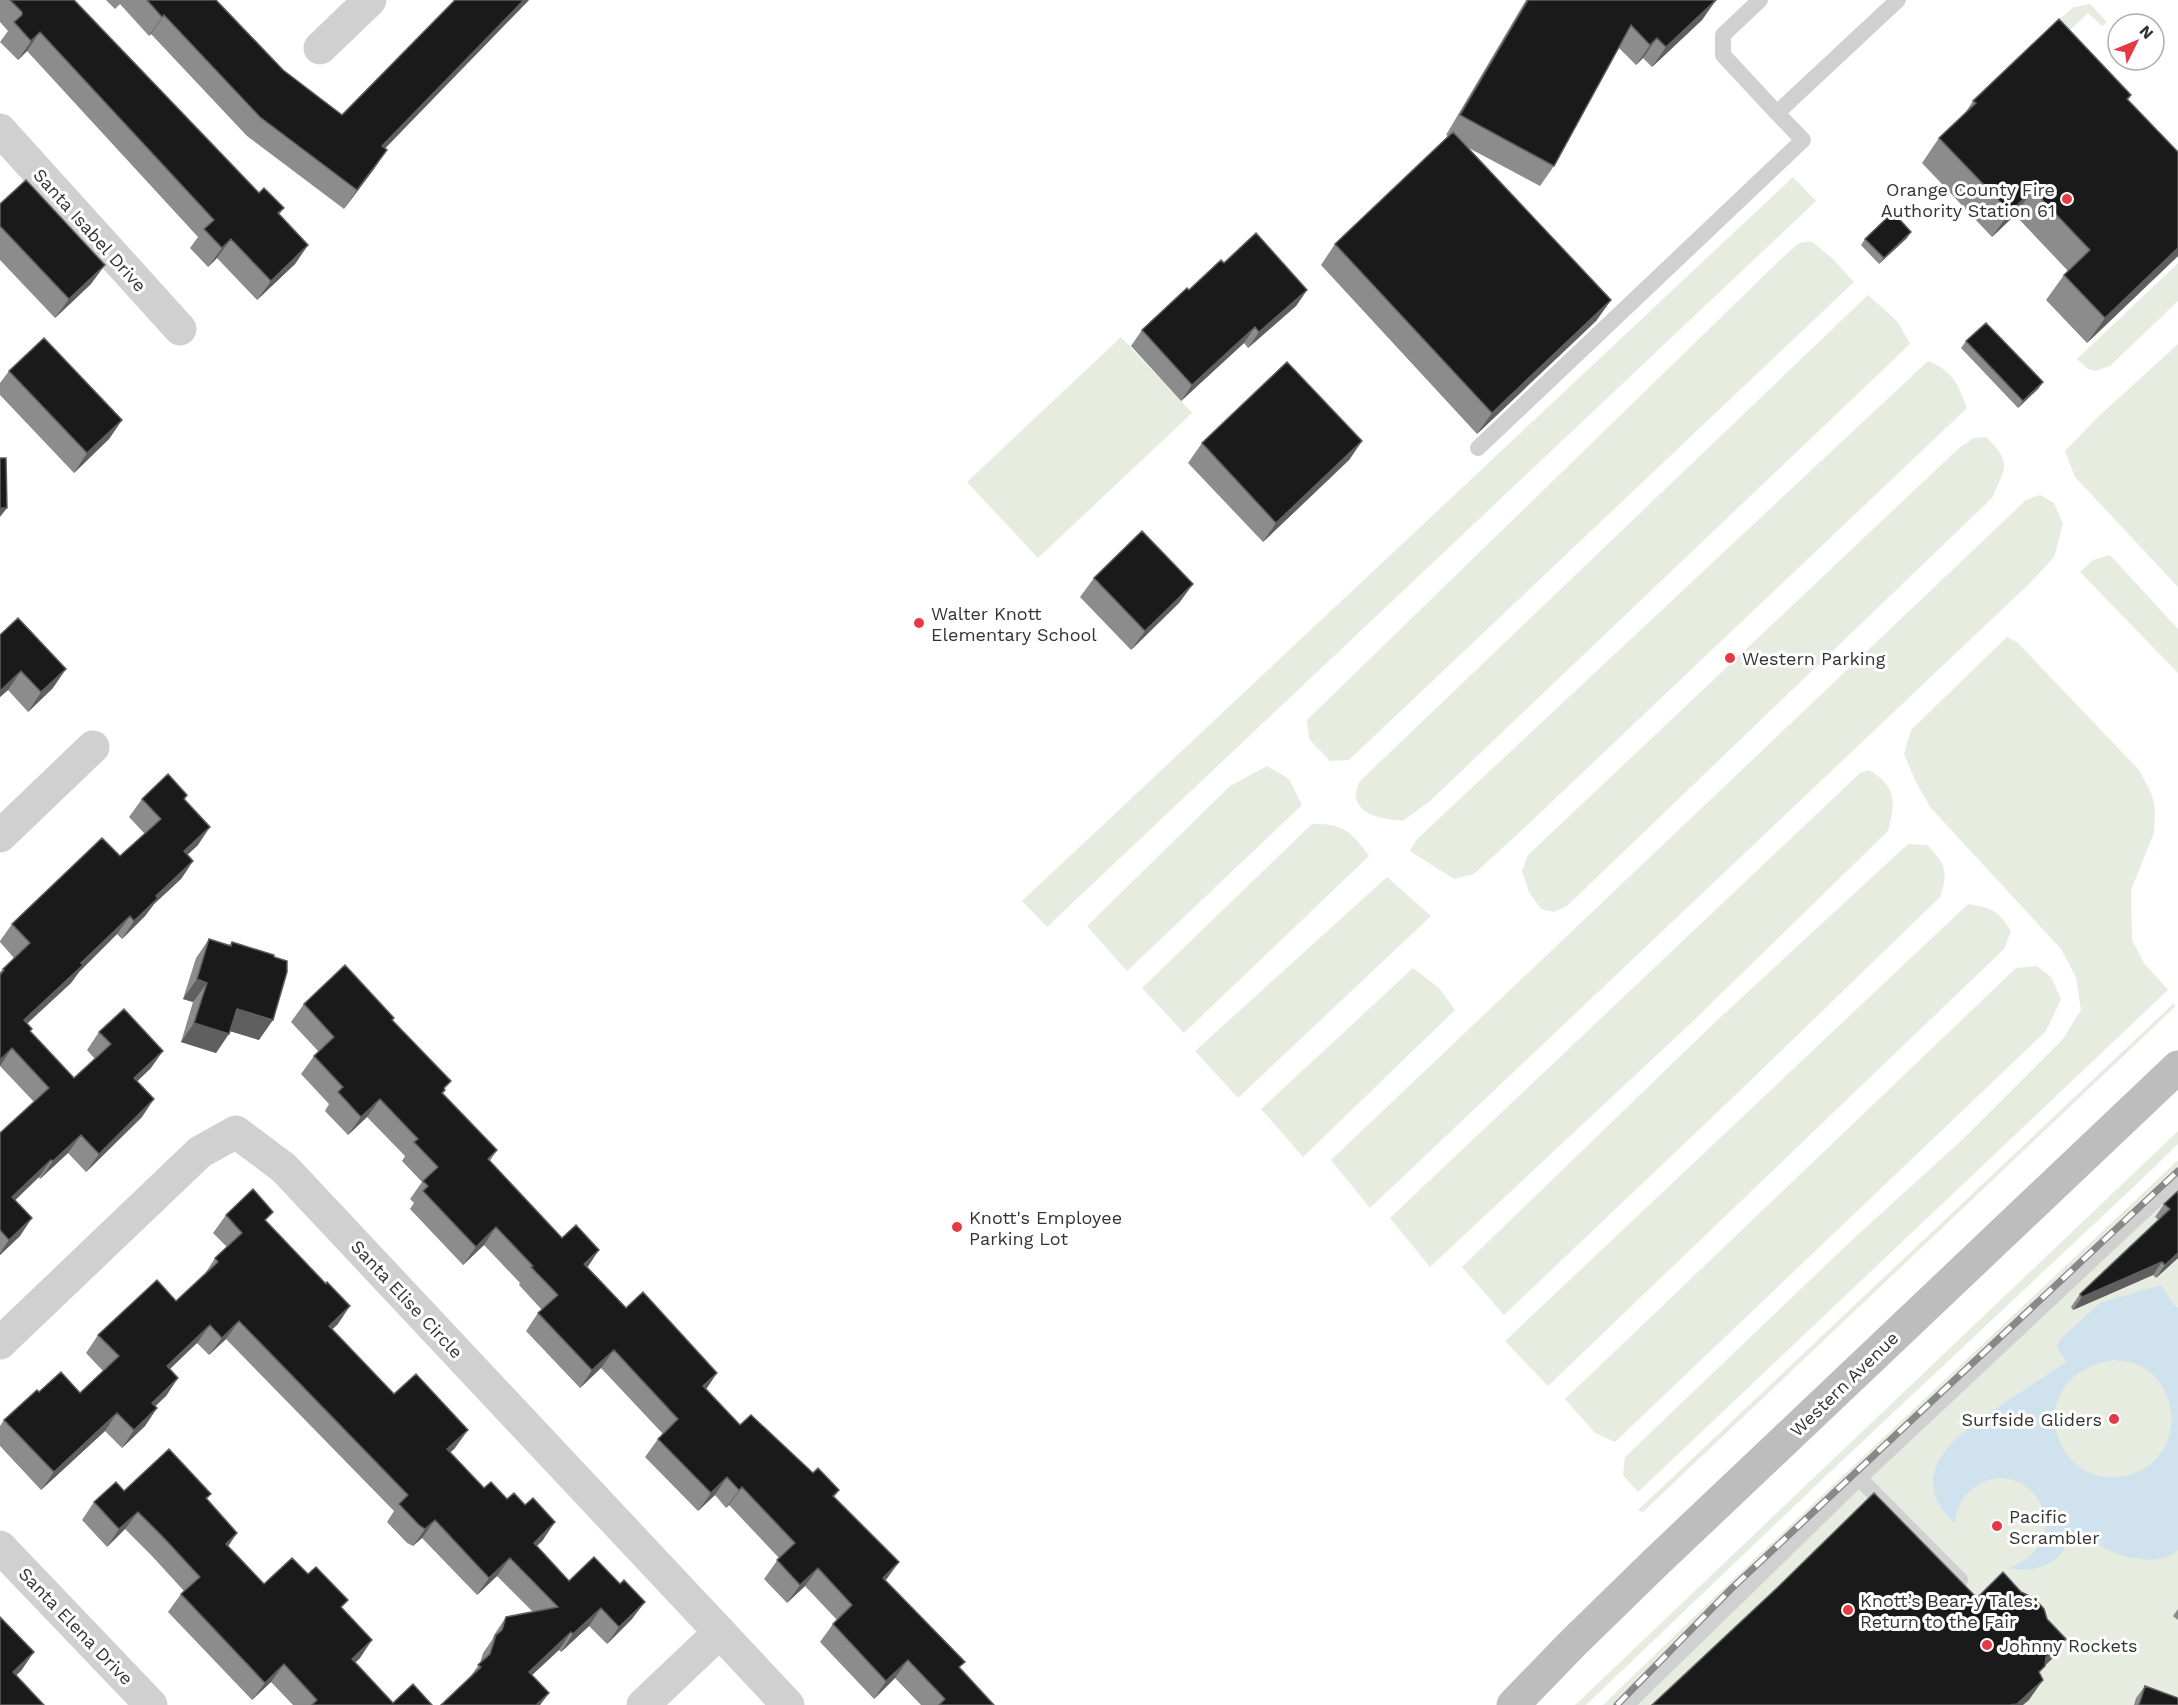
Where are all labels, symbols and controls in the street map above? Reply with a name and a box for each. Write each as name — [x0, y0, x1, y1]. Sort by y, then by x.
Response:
north arrow — [2106, 12, 2166, 72]
text: N — [2136, 21, 2158, 43]
street label: Santa Isabel Drive — [29, 164, 151, 296]
place label: Orange County Fire Authority Station 61 — [1881, 179, 2055, 221]
marker: Orange County Fire Authority Station 61 — [2060, 192, 2074, 206]
place label: Walter Knott Elementary School — [931, 603, 1097, 645]
marker: Walter Knott Elementary School — [912, 616, 926, 630]
place label: Western Parking — [1742, 648, 1886, 669]
marker: Western Parking — [1723, 651, 1737, 665]
place label: Knott's Employee Parking Lot — [969, 1207, 1122, 1249]
marker: Knott's Employee Parking Lot — [950, 1220, 964, 1234]
street label: Santa Elise Circle — [347, 1236, 467, 1362]
street label: Western Avenue — [1786, 1327, 1902, 1441]
place label: Surfside Gliders — [1961, 1409, 2102, 1430]
marker: Surfside Gliders — [2107, 1412, 2121, 1426]
place label: Pacific Scrambler — [2009, 1506, 2100, 1548]
marker: Pacific Scrambler — [1990, 1519, 2004, 1533]
street label: Santa Elena Drive — [15, 1563, 137, 1689]
place label: Knott’s Bear-y Tales: Return to the Fair — [1860, 1590, 2038, 1632]
marker: Knott’s Bear-y Tales: Return to the Fair — [1841, 1603, 1855, 1617]
place label: Johnny Rockets — [1999, 1635, 2138, 1656]
marker: Johnny Rockets — [1980, 1638, 1994, 1652]

